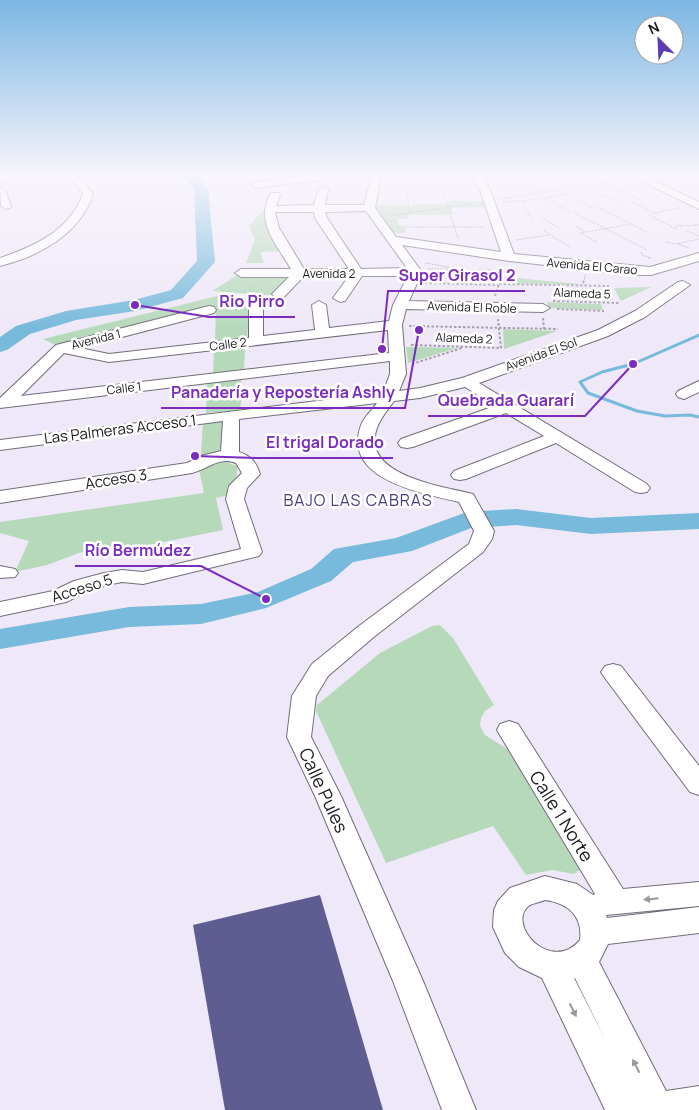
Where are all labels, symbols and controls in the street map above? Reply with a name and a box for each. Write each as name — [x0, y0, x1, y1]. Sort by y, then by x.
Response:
north arrow — [634, 15, 684, 65]
text: N — [645, 17, 662, 38]
street label: Avenida El Carao — [546, 254, 638, 278]
callout: Super Girasol 2 — [388, 260, 525, 291]
text: Super Girasol 2 — [399, 264, 515, 286]
street label: Avenida 2 — [303, 265, 356, 282]
street label: Alameda 5 — [553, 284, 611, 302]
callout: Rio Pirro — [209, 286, 295, 317]
text: Rio Pirro — [219, 290, 285, 312]
street label: Avenida El Roble — [427, 297, 517, 317]
street label: Avenida 1 — [69, 325, 123, 353]
street label: Alameda 2 — [435, 329, 493, 347]
street label: Calle 2 — [209, 333, 248, 355]
street label: Avenida El Sol — [503, 333, 579, 375]
street label: Calle 1 — [106, 377, 142, 399]
callout: Panadería y Repostería Ashly — [161, 377, 405, 408]
text: Panadería y Repostería Ashly — [171, 381, 395, 403]
callout: Quebrada Guararí — [428, 385, 585, 416]
text: Quebrada Guararí — [438, 389, 575, 411]
street label: Las Palmeras Acceso 1 — [43, 409, 197, 449]
callout: El trigal Dorado — [256, 427, 393, 458]
text: El trigal Dorado — [266, 431, 384, 453]
street label: Acceso 3 — [84, 464, 148, 494]
district label: BAJO LAS CABRAS — [283, 489, 433, 511]
callout: Río Bermúdez — [75, 535, 201, 566]
text: Río Bermúdez — [85, 539, 191, 561]
street label: Acceso 5 — [49, 569, 115, 607]
street label: Calle Pules — [294, 744, 354, 836]
street label: Calle 1 Norte — [525, 766, 599, 866]
one-way arrow — [642, 895, 658, 903]
one-way arrow — [570, 1003, 578, 1017]
one-way arrow — [632, 1059, 640, 1074]

